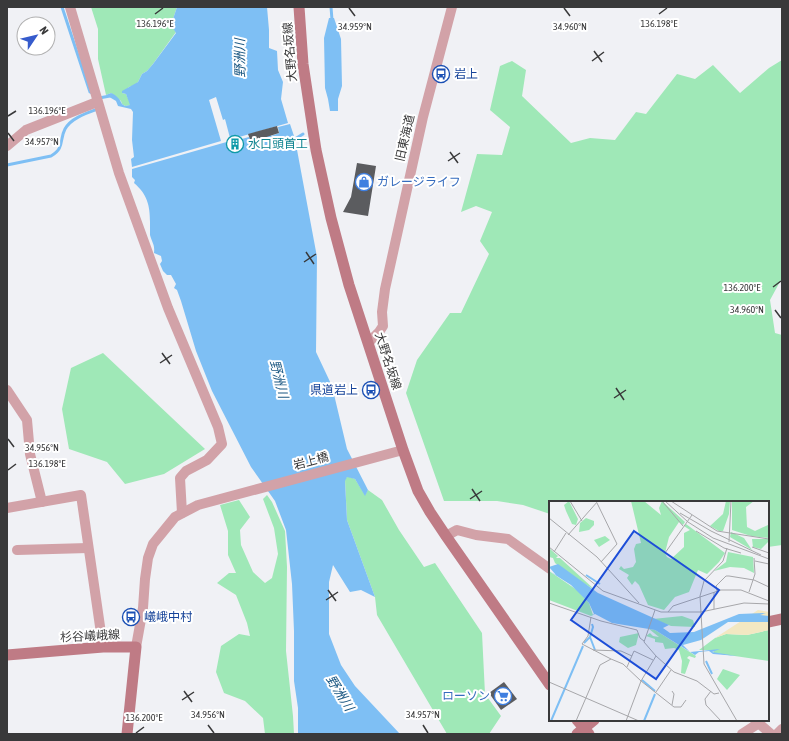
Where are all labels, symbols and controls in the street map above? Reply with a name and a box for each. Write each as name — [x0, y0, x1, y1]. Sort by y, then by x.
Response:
north arrow — [16, 16, 56, 56]
text: 136.196°E — [137, 18, 174, 29]
text: 136.198°E — [641, 18, 678, 29]
street label: 大野名坂線 — [280, 21, 300, 83]
text: 34.959°N — [338, 21, 372, 32]
text: 34.960°N — [553, 21, 587, 32]
text: N — [37, 24, 51, 36]
water label: 野洲川 — [232, 36, 248, 78]
bus stop icon: 岩上 — [431, 64, 451, 84]
place label: 岩上 — [454, 67, 478, 81]
text: 136.196°E — [29, 105, 66, 116]
street label: 旧東海道 — [393, 113, 417, 163]
building icon: 水口頭首工 — [225, 134, 245, 154]
text: 34.957°N — [25, 136, 59, 147]
place label: 水口頭首工 — [248, 137, 308, 151]
shop icon: ガレージライフ — [354, 172, 374, 192]
place label: ガレージライフ — [377, 175, 461, 189]
text: 136.200°E — [724, 282, 761, 293]
text: 34.960°N — [730, 304, 764, 315]
street label: 大野名坂線 — [372, 330, 404, 392]
water label: 野洲川 — [267, 358, 291, 402]
bus stop icon: 県道岩上 — [361, 380, 381, 400]
place label: 県道岩上 — [310, 383, 358, 397]
text: 34.956°N — [25, 442, 59, 453]
street label: 岩上橋 — [292, 450, 330, 472]
text: 136.198°E — [29, 458, 66, 469]
inset map — [549, 501, 769, 721]
bus stop icon: 嶬峨中村 — [121, 607, 141, 627]
place label: 嶬峨中村 — [144, 610, 193, 624]
street label: 杉谷嶬峨線 — [60, 627, 120, 645]
water label: 野洲川 — [323, 672, 358, 715]
supermarket icon: ローソン — [493, 686, 513, 706]
place label: ローソン — [442, 689, 490, 703]
text: 34.956°N — [191, 709, 225, 720]
text: 34.957°N — [406, 709, 440, 720]
text: 136.200°E — [126, 712, 163, 723]

